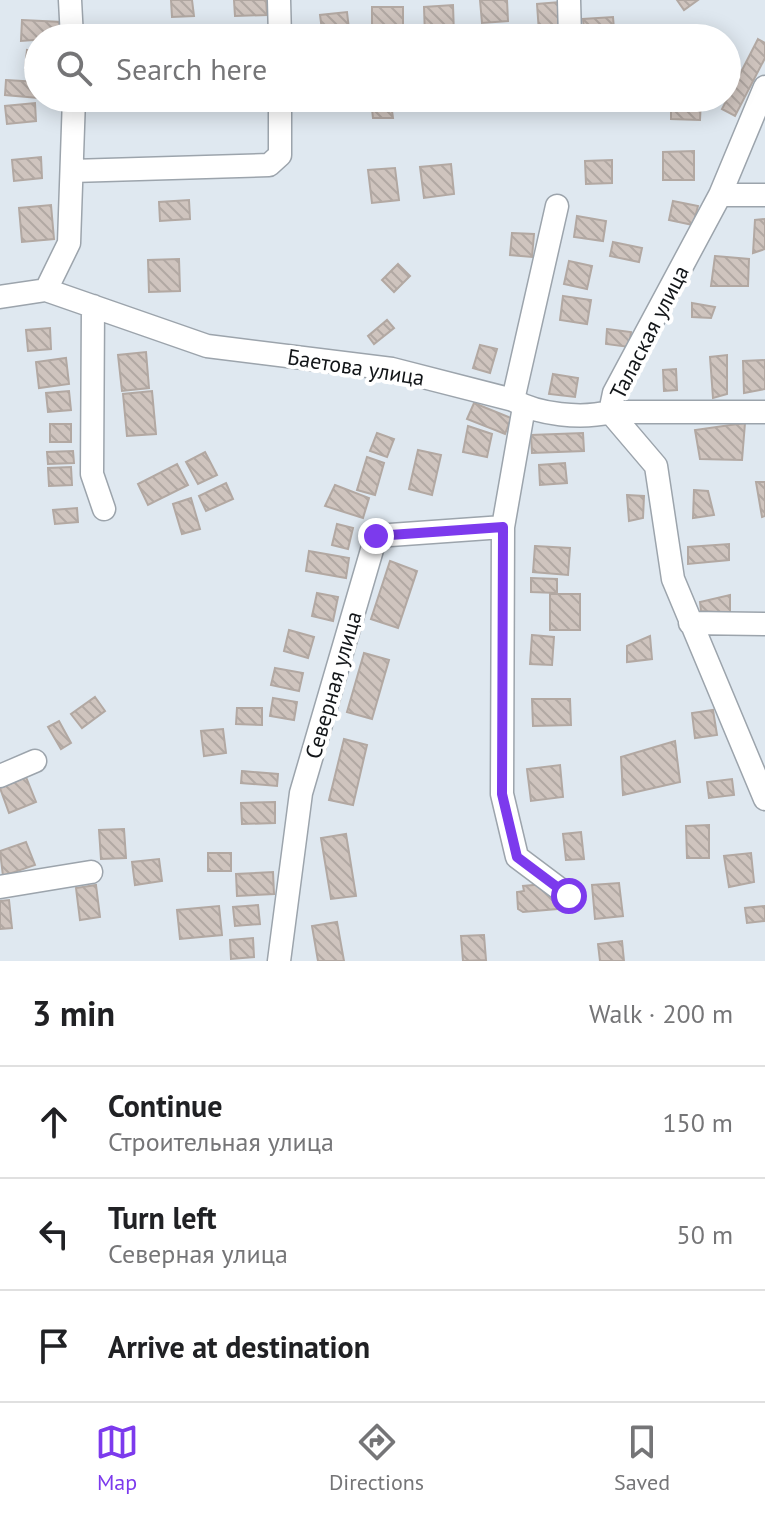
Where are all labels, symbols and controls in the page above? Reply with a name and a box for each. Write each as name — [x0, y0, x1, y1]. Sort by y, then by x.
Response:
search box — [24, 24, 741, 112]
icon: search — [52, 46, 96, 90]
text: Search here — [116, 49, 267, 88]
street label: Талаская улица — [603, 260, 695, 404]
street label: Баетова улица — [286, 342, 426, 392]
route end — [358, 518, 394, 554]
street label: Северная улица — [299, 608, 367, 762]
route start — [551, 878, 587, 914]
text: 3 min — [32, 991, 115, 1035]
text: Walk · 200 m — [589, 997, 733, 1030]
text: Continue — [108, 1086, 222, 1125]
icon: ahead — [32, 1100, 76, 1144]
text: 150 m — [662, 1106, 733, 1139]
text: Строительная улица — [108, 1125, 334, 1158]
text: Turn left — [108, 1198, 216, 1237]
icon: left — [32, 1212, 76, 1256]
text: 50 m — [677, 1218, 733, 1251]
text: Северная улица — [108, 1237, 288, 1270]
icon: arrive — [32, 1324, 76, 1368]
text: Arrive at destination — [108, 1327, 370, 1366]
tab: Map — [95, 1420, 139, 1496]
tab: Directions — [329, 1420, 424, 1496]
tab: Saved — [614, 1420, 670, 1496]

